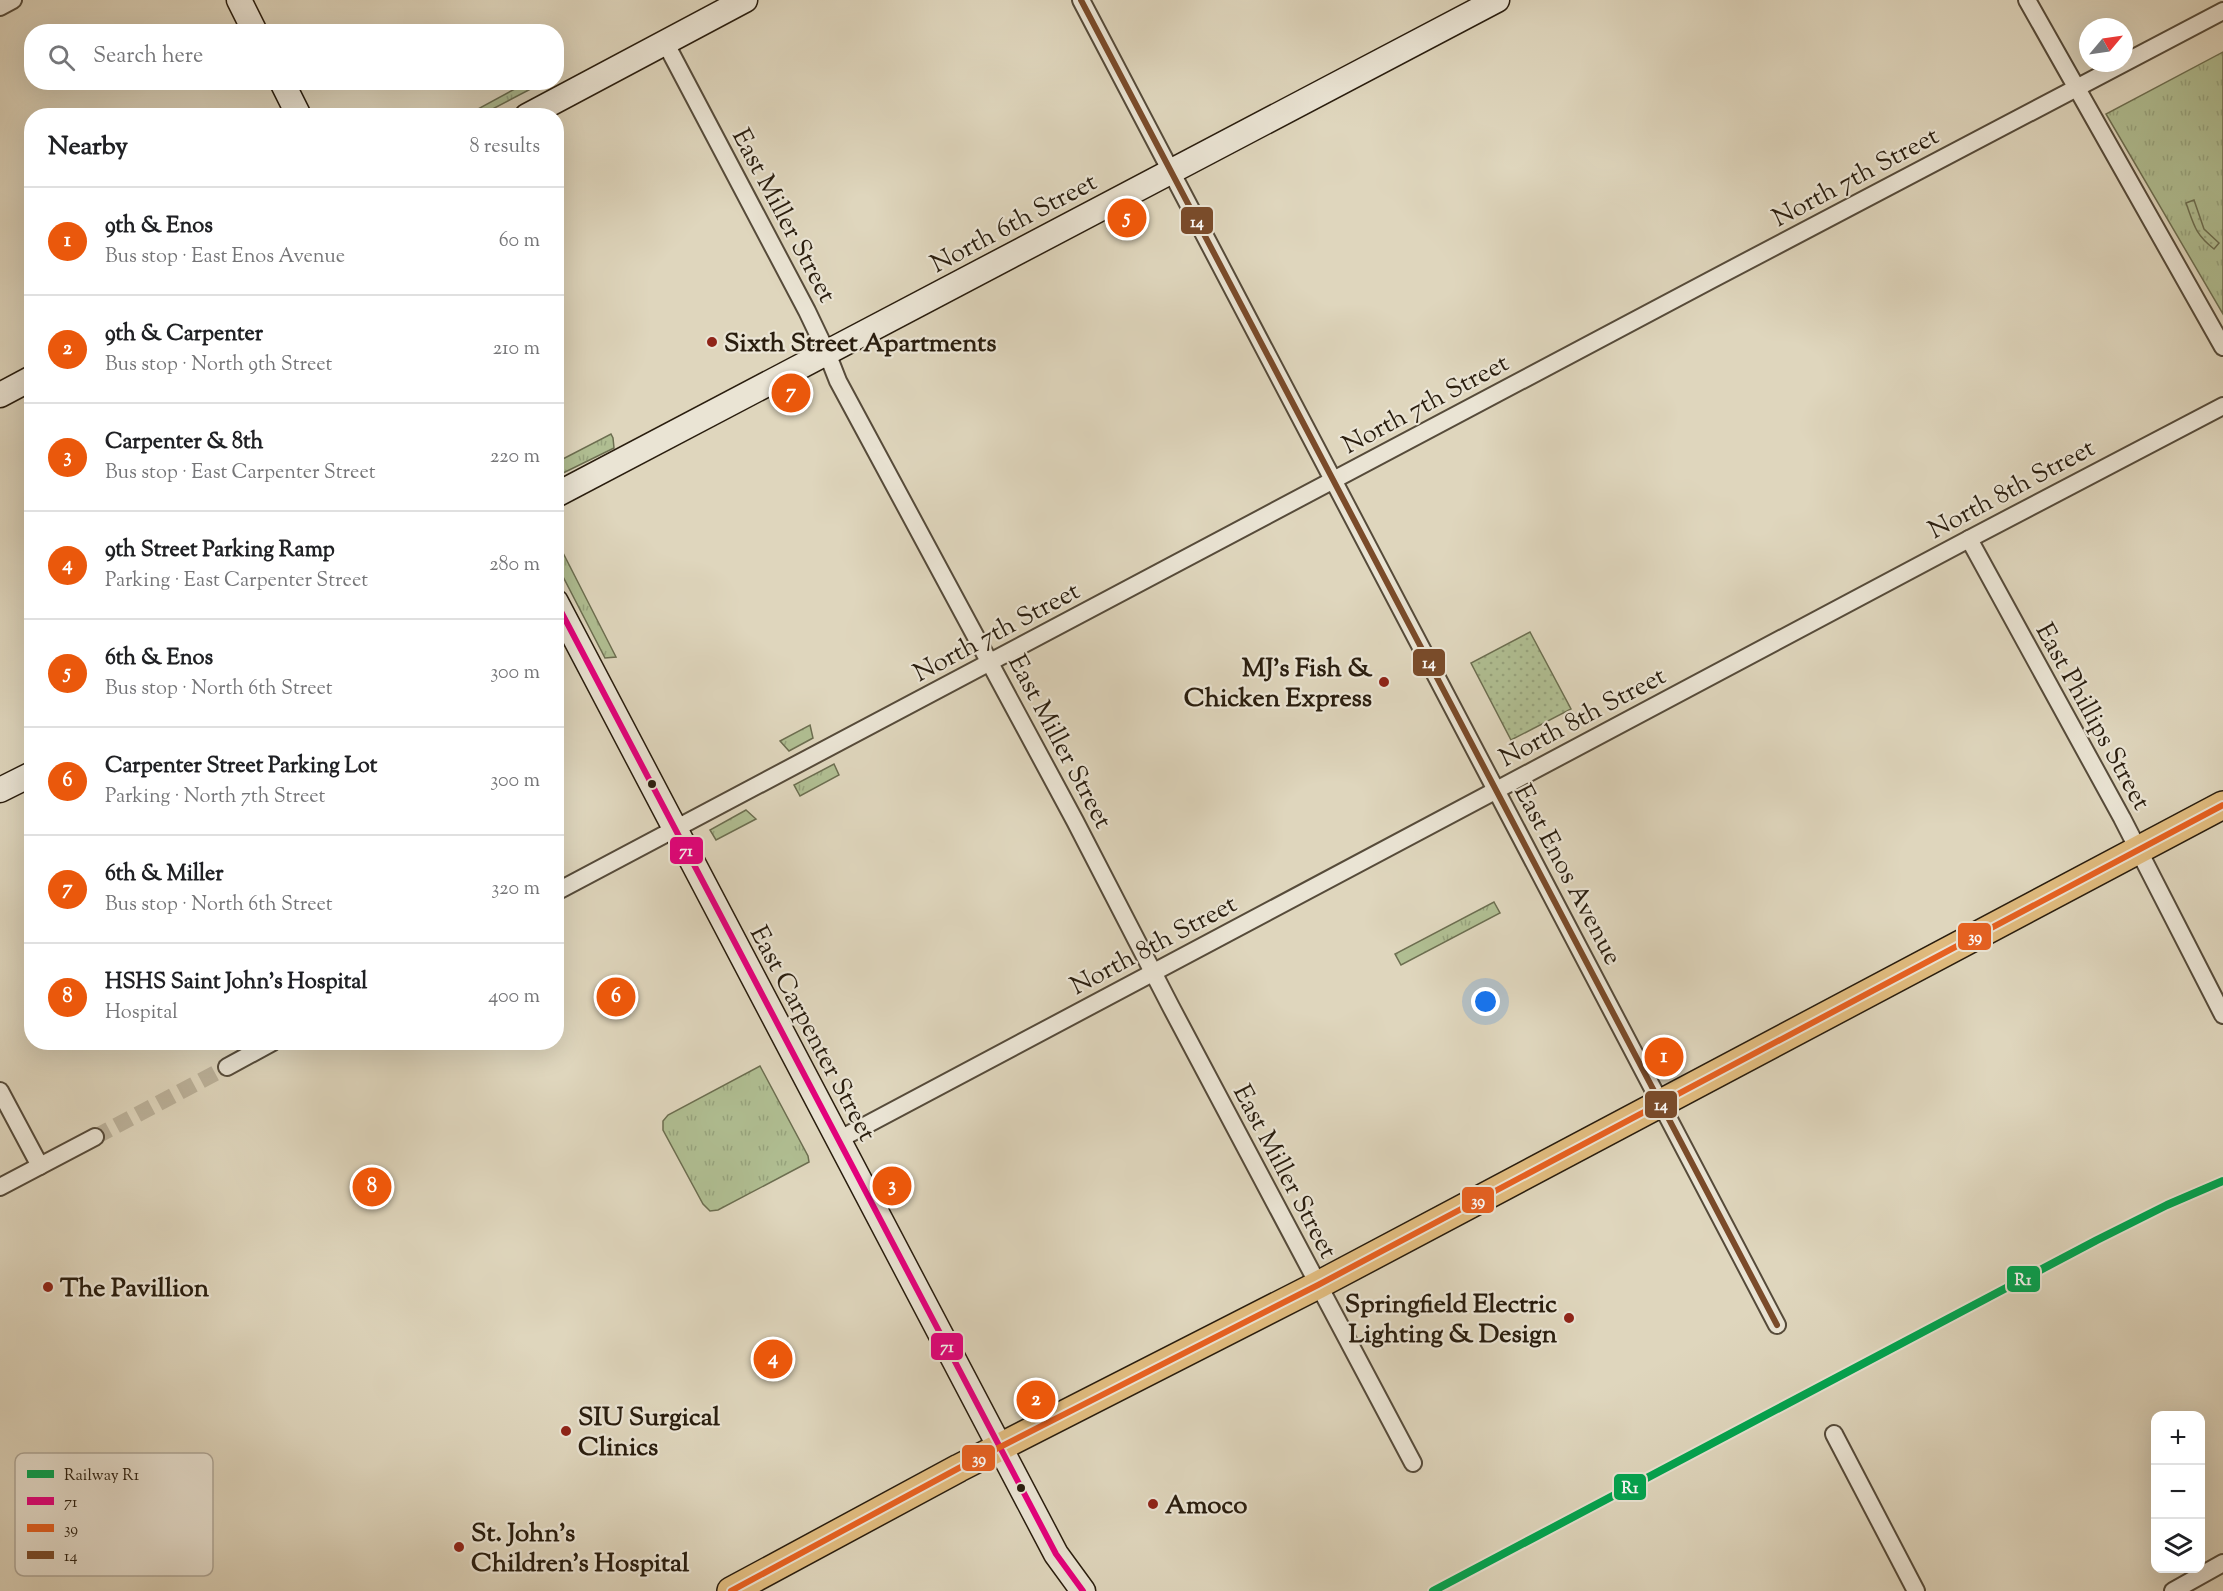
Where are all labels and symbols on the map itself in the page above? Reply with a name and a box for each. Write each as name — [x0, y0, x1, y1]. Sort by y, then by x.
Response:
north arrow — [2079, 18, 2133, 72]
street label: North 7th Street — [1766, 119, 1946, 238]
street label: East Miller Street — [721, 123, 844, 310]
street label: North 6th Street — [924, 165, 1104, 284]
pin: 5 — [1108, 196, 1146, 240]
line badge: 14 — [1180, 206, 1214, 235]
text: 14 — [1190, 212, 1204, 235]
place label: Sixth Street Apartments — [724, 326, 996, 363]
marker: Sixth Street Apartments — [705, 335, 719, 349]
street label: North 7th Street — [1336, 346, 1516, 465]
pin: 7 — [772, 370, 810, 416]
street label: North 8th Street — [1922, 431, 2102, 550]
street label: North 7th Street — [907, 574, 1087, 693]
street label: East Phillips Street — [2025, 617, 2159, 818]
line badge: 14 — [1412, 648, 1446, 677]
street label: East Miller Street — [997, 649, 1120, 836]
place label: MJ's Fish & Chicken Express — [1184, 651, 1372, 718]
text: 14 — [1422, 653, 1436, 676]
street label: North 8th Street — [1493, 659, 1673, 778]
marker: MJ's Fish & Chicken Express — [1377, 675, 1391, 689]
unlabelled marker — [646, 778, 658, 790]
street label: East Enos Avenue — [1504, 778, 1630, 972]
line badge: 71 — [669, 836, 704, 865]
text: 71 — [679, 841, 693, 864]
street label: North 8th Street — [1064, 887, 1244, 1006]
street label: East Carpenter Street — [739, 920, 884, 1149]
line badge: 39 — [1957, 922, 1992, 951]
text: 39 — [1968, 927, 1982, 950]
pin: 6 — [596, 974, 636, 1020]
your location — [1471, 987, 1500, 1016]
pin: 1 — [1644, 1034, 1684, 1080]
street label: East Miller Street — [1222, 1079, 1345, 1266]
line badge: 14 — [1644, 1090, 1678, 1119]
text: 14 — [1654, 1095, 1668, 1118]
pin: 8 — [352, 1164, 392, 1210]
pin: 3 — [872, 1164, 912, 1208]
line badge: 39 — [1461, 1186, 1495, 1214]
text: 39 — [1471, 1191, 1485, 1214]
line badge: R1 — [2006, 1265, 2041, 1293]
text: R1 — [2015, 1270, 2032, 1293]
place label: The Pavillion — [60, 1271, 210, 1308]
marker: The Pavillion — [41, 1280, 55, 1294]
place label: Springfield Electric Lighting & Design — [1345, 1287, 1558, 1354]
marker: Springfield Electric Lighting & Design — [1562, 1311, 1576, 1325]
line badge: 71 — [930, 1332, 964, 1361]
pin: 4 — [754, 1336, 792, 1382]
text: 71 — [940, 1337, 954, 1360]
pin: 2 — [1016, 1378, 1056, 1422]
place label: SIU Surgical Clinics — [578, 1400, 721, 1467]
marker: SIU Surgical Clinics — [559, 1424, 573, 1438]
line badge: 39 — [961, 1444, 996, 1472]
text: 39 — [972, 1449, 986, 1472]
legend — [15, 1453, 213, 1576]
text: Railway R1 — [64, 1465, 140, 1488]
line badge: R1 — [1613, 1473, 1647, 1501]
text: R1 — [1622, 1478, 1639, 1501]
unlabelled marker — [1015, 1482, 1027, 1494]
place label: Amoco — [1165, 1488, 1248, 1525]
text: 71 — [64, 1492, 78, 1515]
marker: Amoco — [1146, 1497, 1160, 1511]
place label: St. John's Children's Hospital — [471, 1516, 690, 1583]
text: 39 — [64, 1519, 78, 1542]
marker: St. John's Children's Hospital — [452, 1540, 466, 1554]
text: 14 — [64, 1546, 78, 1569]

